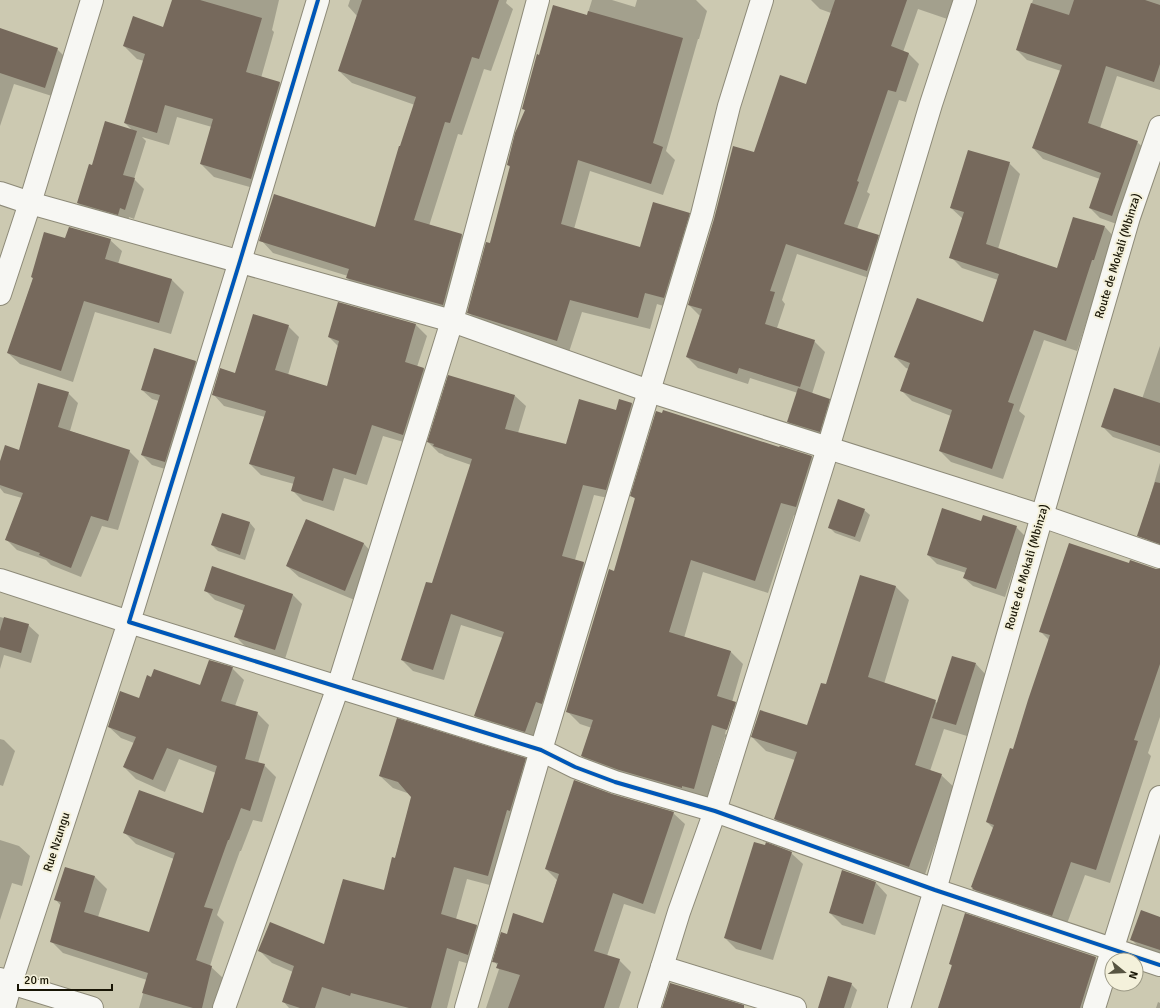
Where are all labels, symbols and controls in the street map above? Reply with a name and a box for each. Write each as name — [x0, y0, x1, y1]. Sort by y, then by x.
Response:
street label: Route de Mokali (Mbinza) — [1092, 192, 1144, 320]
street label: Route de Mokali (Mbinza) — [1002, 502, 1052, 632]
street label: Rue Nzungu — [40, 810, 74, 874]
north arrow — [1104, 952, 1144, 992]
scale bar — [18, 966, 112, 992]
text: N — [1126, 969, 1140, 981]
text: 20 m — [24, 973, 49, 988]

